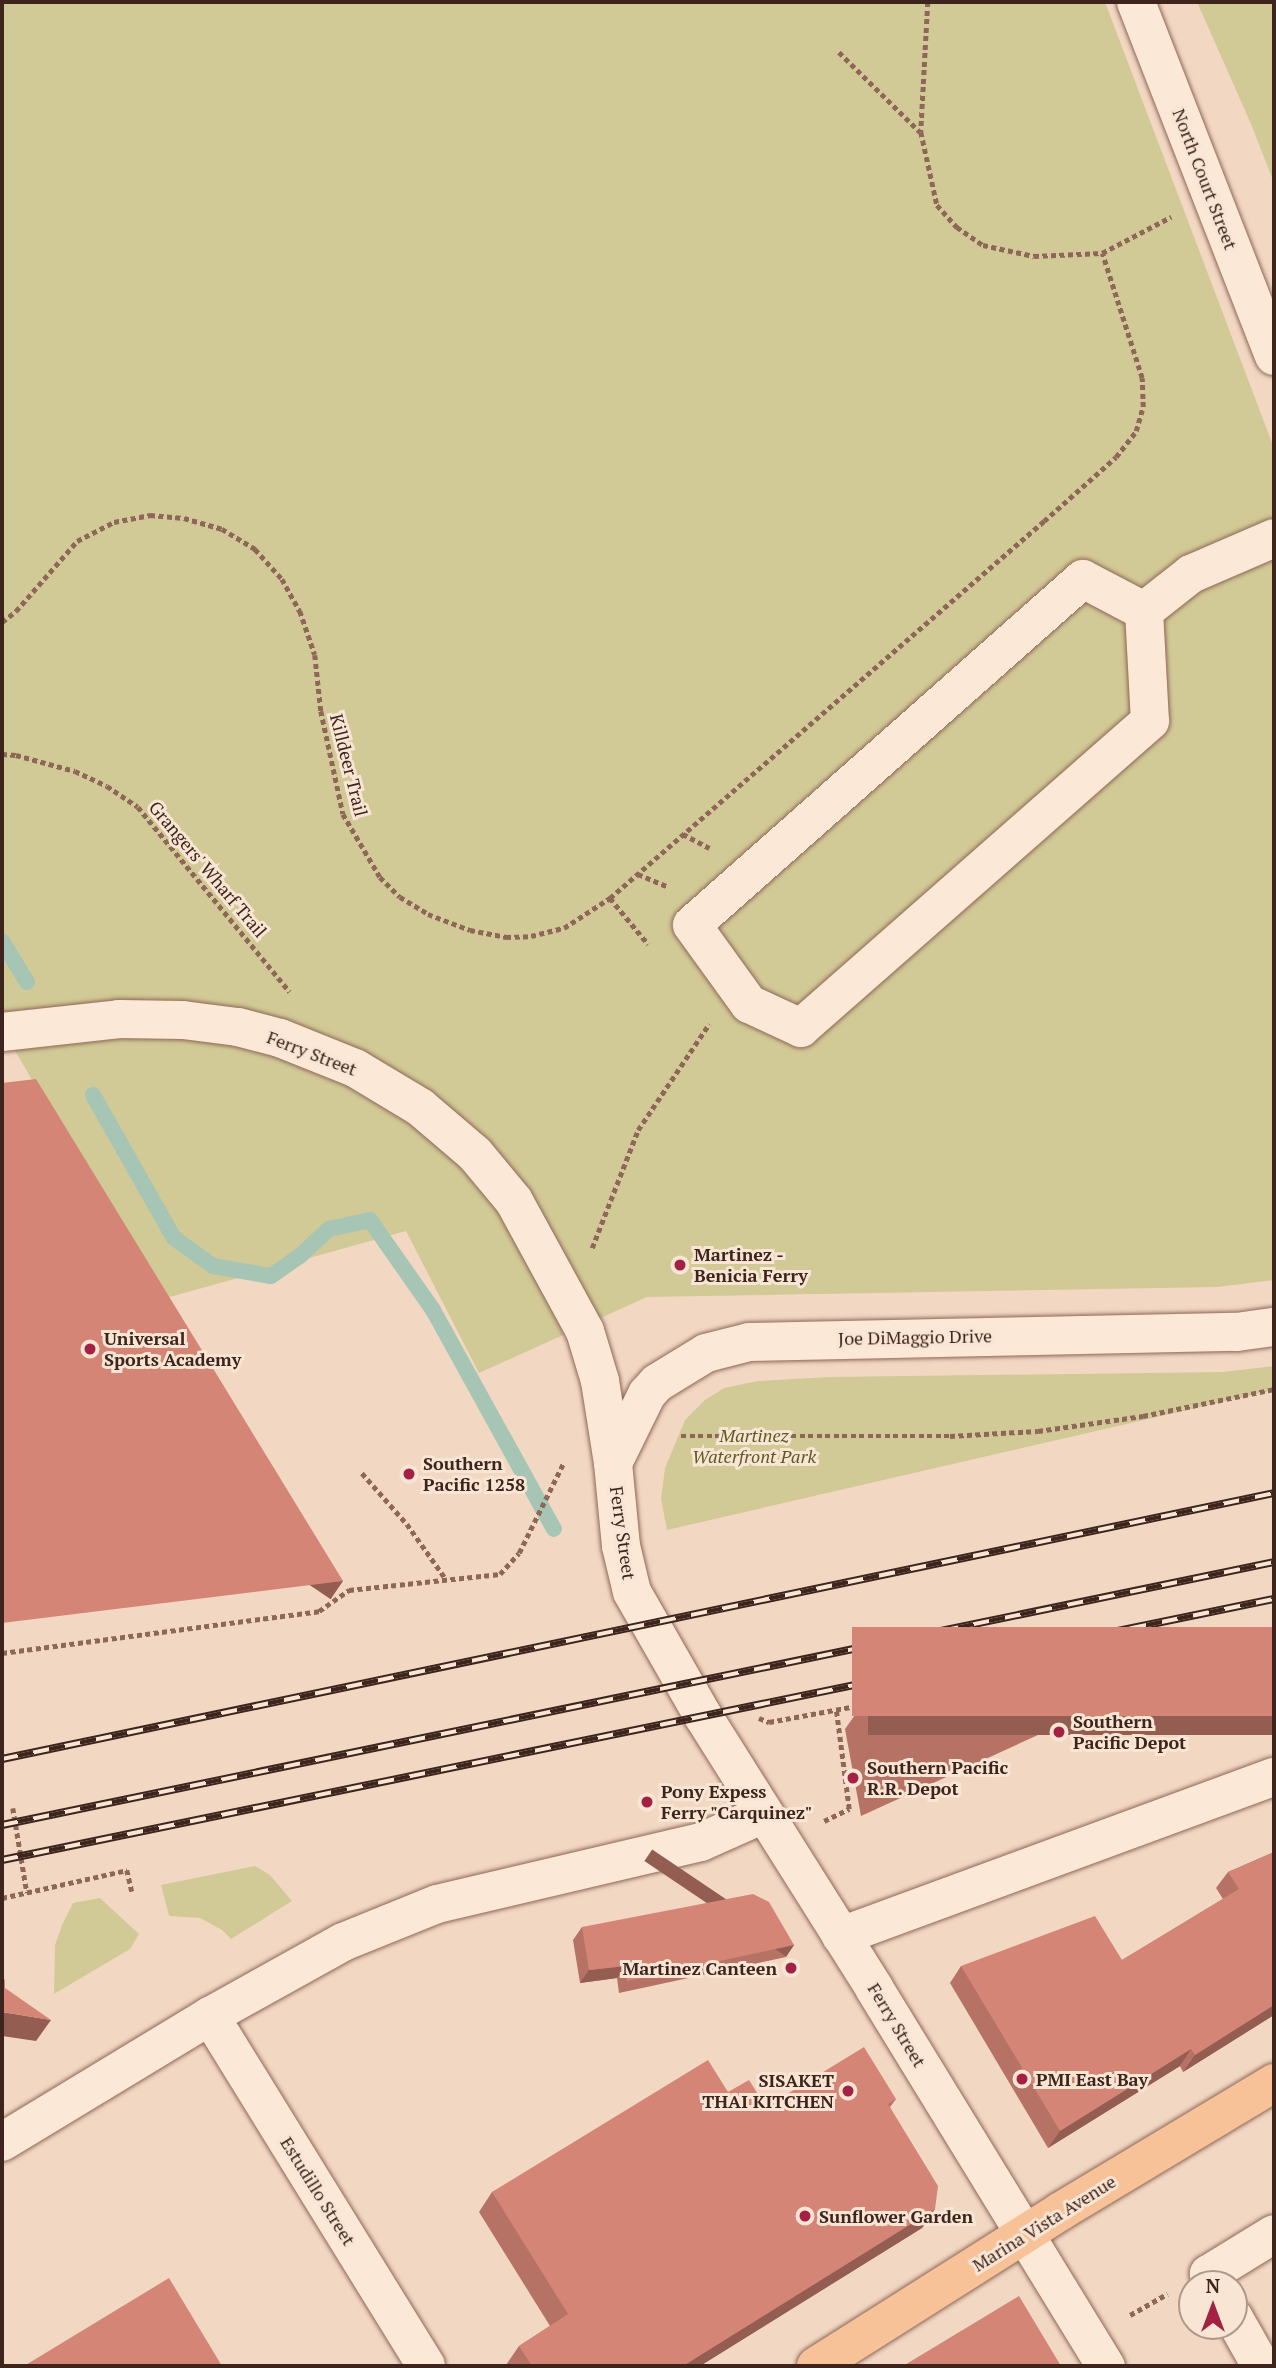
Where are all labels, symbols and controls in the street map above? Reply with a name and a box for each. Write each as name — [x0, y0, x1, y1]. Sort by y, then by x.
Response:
street label: North Court Street — [1168, 106, 1242, 252]
street label: Killdeer Trail — [326, 712, 372, 818]
street label: Grangers' Wharf Trail — [144, 796, 272, 942]
street label: Ferry Street — [264, 1026, 360, 1080]
place label: Martinez - Benicia Ferry — [694, 1244, 808, 1286]
marker: Martinez - Benicia Ferry — [672, 1257, 688, 1273]
street label: Joe DiMaggio Drive — [838, 1325, 992, 1349]
place label: Universal Sports Academy — [104, 1328, 241, 1370]
marker: Universal Sports Academy — [82, 1341, 98, 1357]
park label: Martinez Waterfront Park — [692, 1425, 816, 1468]
place label: Southern Pacific 1258 — [423, 1453, 525, 1496]
marker: Southern Pacific 1258 — [401, 1466, 417, 1482]
street label: Ferry Street — [606, 1485, 640, 1581]
place label: Southern Pacific Depot — [1073, 1711, 1186, 1754]
marker: Southern Pacific Depot — [1051, 1724, 1067, 1740]
place label: Southern Pacific R.R. Depot — [867, 1757, 1008, 1800]
marker: Southern Pacific R.R. Depot — [845, 1770, 861, 1786]
place label: Pony Expess Ferry "Carquinez" — [661, 1781, 813, 1824]
marker: Pony Expess Ferry "Carquinez" — [639, 1794, 655, 1810]
place label: Martinez Canteen — [623, 1957, 777, 1979]
marker: Martinez Canteen — [783, 1960, 799, 1976]
street label: Ferry Street — [863, 1979, 931, 2071]
place label: PMI East Bay — [1036, 2068, 1148, 2090]
place label: SISAKET THAI KITCHEN — [702, 2070, 834, 2112]
marker: PMI East Bay — [1014, 2071, 1030, 2087]
marker: SISAKET THAI KITCHEN — [840, 2083, 856, 2099]
street label: Estudillo Street — [276, 2133, 360, 2249]
street label: Marina Vista Avenue — [968, 2170, 1120, 2276]
place label: Sunflower Garden — [819, 2205, 973, 2227]
marker: Sunflower Garden — [797, 2208, 813, 2224]
north arrow — [1178, 2270, 1248, 2340]
text: N — [1206, 2273, 1220, 2298]

